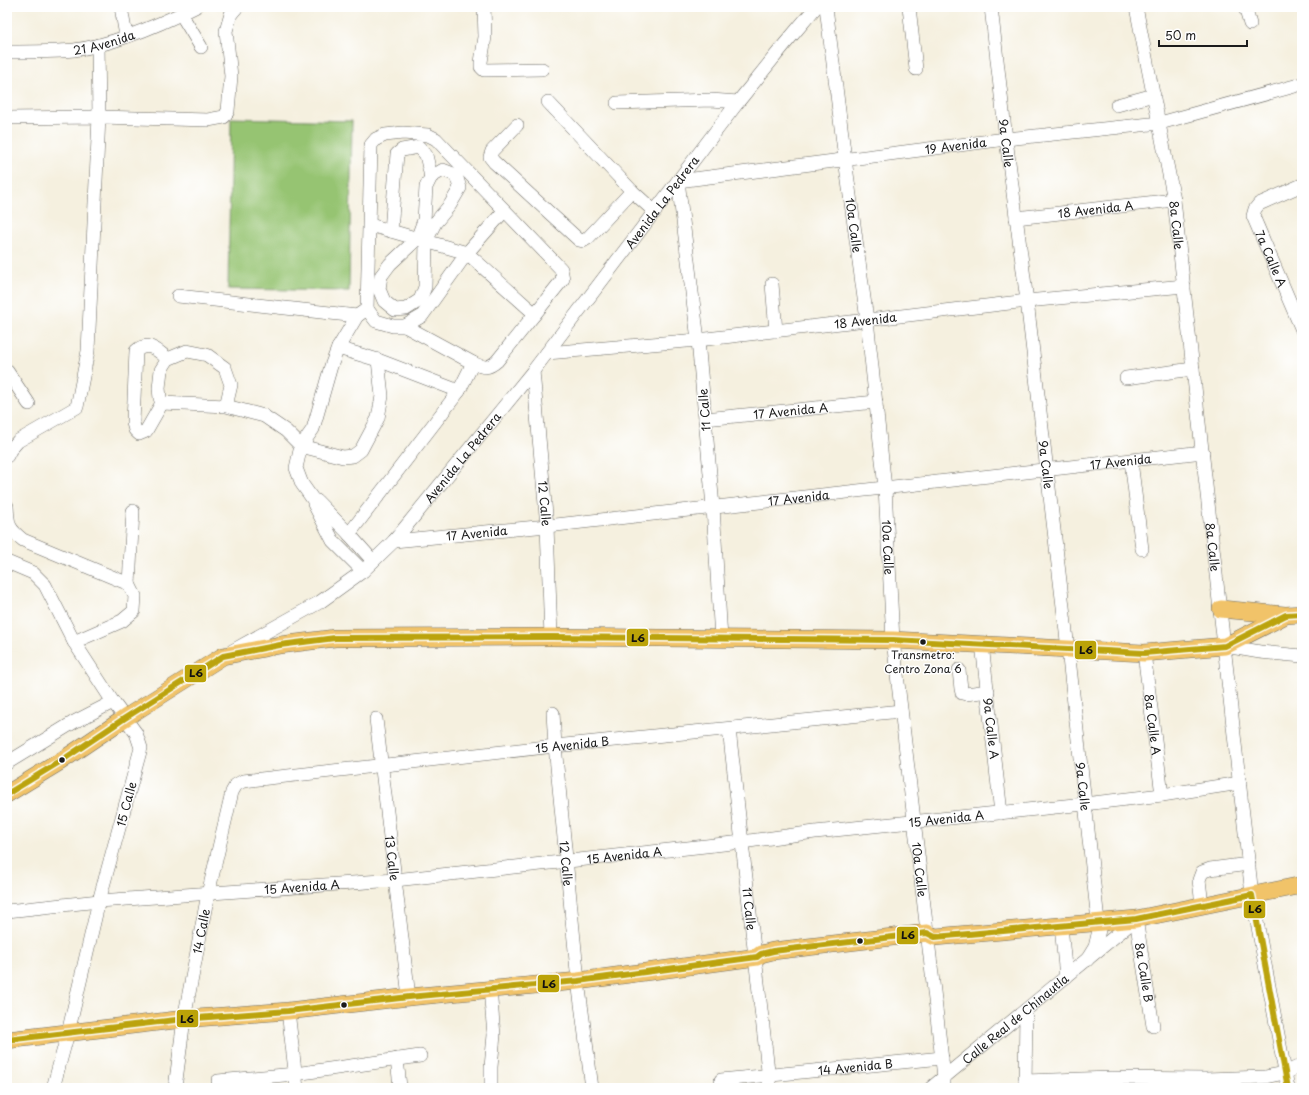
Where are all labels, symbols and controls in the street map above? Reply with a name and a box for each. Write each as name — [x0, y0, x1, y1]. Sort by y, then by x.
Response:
scale bar — [1159, 22, 1247, 48]
street label: 21 Avenida — [72, 25, 138, 59]
text: 50 m — [1165, 26, 1196, 44]
street label: 9a Calle — [995, 118, 1019, 169]
street label: 19 Avenida — [924, 133, 988, 158]
street label: Avenida La Pedrera — [621, 151, 703, 252]
street label: 18 Avenida A — [1057, 196, 1134, 222]
street label: 10a Calle — [841, 197, 867, 254]
street label: 8a Calle — [1165, 200, 1189, 251]
street label: 7a Calle A — [1251, 227, 1291, 290]
street label: 18 Avenida — [833, 307, 898, 333]
street label: 11 Calle — [693, 387, 715, 432]
street label: 17 Avenida A — [752, 398, 829, 423]
street label: Avenida La Pedrera — [420, 408, 505, 507]
street label: 9a Calle — [1034, 439, 1058, 490]
street label: 17 Avenida — [1089, 449, 1153, 474]
street label: 12 Calle — [534, 480, 556, 527]
street label: 17 Avenida — [767, 485, 831, 510]
street label: 10a Calle — [878, 519, 899, 576]
street label: 17 Avenida — [445, 521, 509, 545]
street label: 8a Calle — [1201, 522, 1225, 573]
line badge: L6 — [626, 628, 649, 647]
text: L6 — [631, 629, 645, 646]
marker: Transmetro: Centro Zona 6 — [918, 637, 928, 647]
line badge: L6 — [1074, 640, 1097, 660]
text: L6 — [1079, 641, 1093, 658]
place label: Transmetro: Centro Zona 6 — [884, 646, 962, 677]
line badge: L6 — [184, 664, 207, 683]
text: L6 — [189, 664, 203, 681]
street label: 8a Calle A — [1140, 693, 1166, 756]
street label: 9a Calle A — [979, 697, 1004, 760]
street label: 15 Avenida B — [535, 732, 610, 757]
unlabelled marker — [57, 755, 67, 765]
street label: 9a Calle — [1072, 761, 1095, 812]
street label: 15 Calle — [111, 779, 141, 828]
street label: 15 Avenida A — [908, 805, 985, 831]
street label: 13 Calle — [381, 834, 404, 882]
street label: 12 Calle — [555, 840, 578, 887]
street label: 10a Calle — [908, 841, 932, 899]
street label: 15 Avenida A — [586, 842, 663, 868]
street label: 15 Avenida A — [264, 875, 340, 898]
street label: 11 Calle — [738, 887, 761, 932]
line badge: L6 — [1243, 900, 1266, 919]
text: L6 — [1248, 900, 1262, 917]
street label: 14 Calle — [188, 907, 214, 955]
line badge: L6 — [896, 926, 919, 945]
text: L6 — [901, 926, 915, 943]
unlabelled marker — [855, 936, 865, 946]
street label: 8a Calle B — [1131, 941, 1158, 1004]
street label: Calle Real de Chinautla — [958, 969, 1073, 1068]
line badge: L6 — [537, 974, 560, 993]
text: L6 — [542, 975, 556, 992]
unlabelled marker — [339, 1000, 349, 1010]
line badge: L6 — [176, 1009, 199, 1028]
text: L6 — [180, 1010, 194, 1027]
street label: 14 Avenida B — [817, 1054, 894, 1079]

